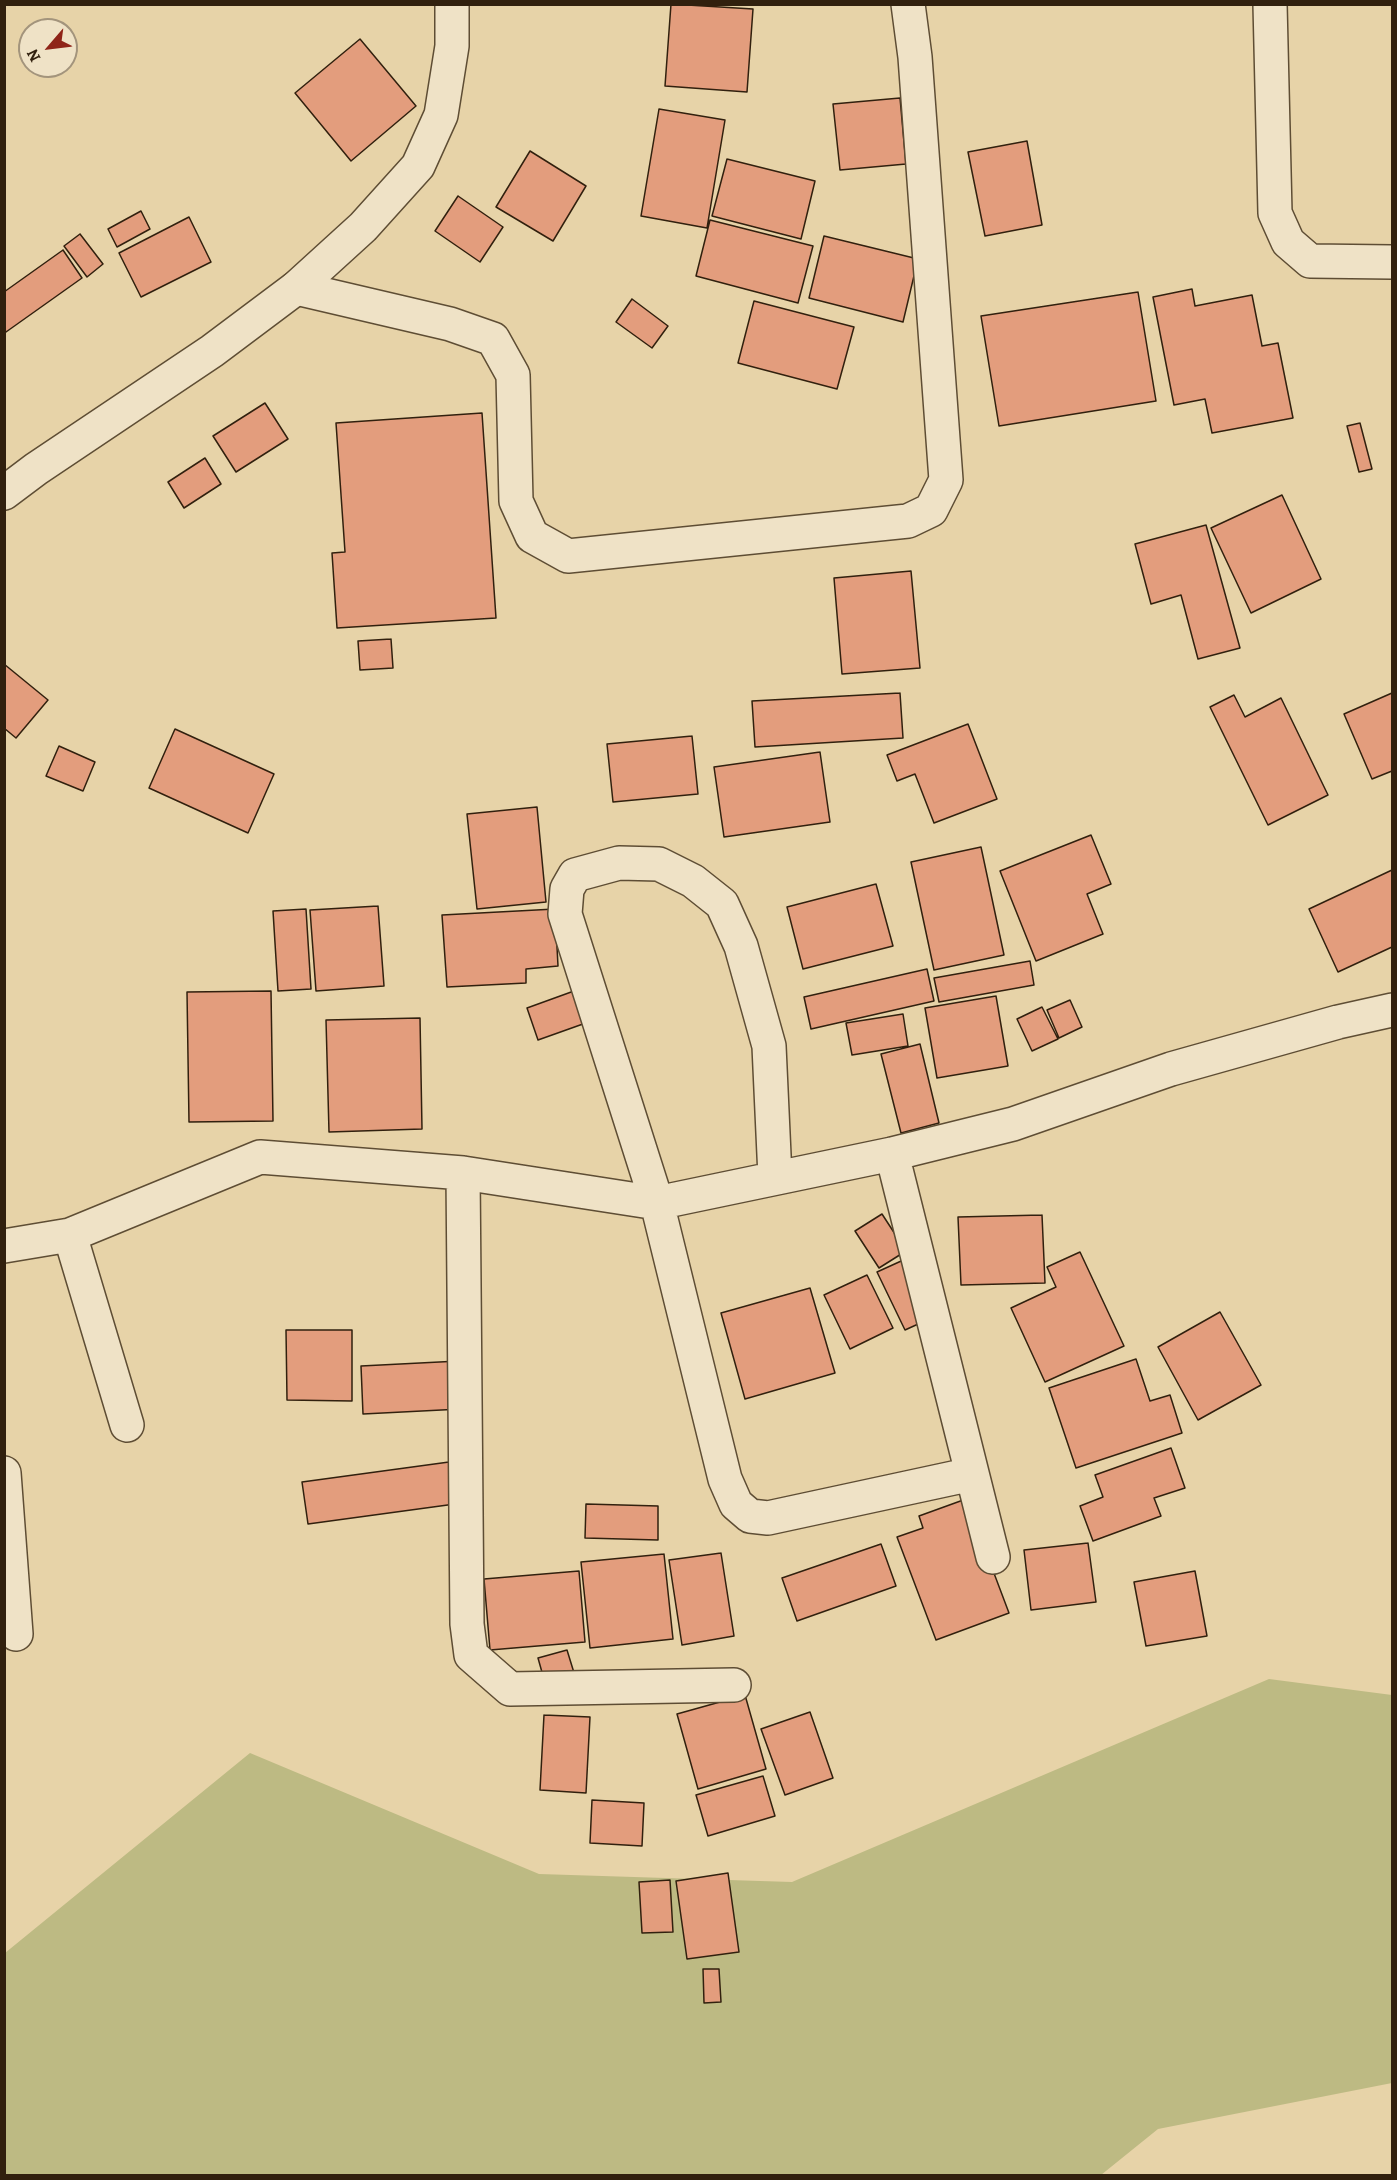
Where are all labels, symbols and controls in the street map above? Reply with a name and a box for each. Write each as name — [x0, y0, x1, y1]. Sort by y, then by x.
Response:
north arrow — [18, 18, 78, 78]
text: N — [21, 45, 46, 66]

